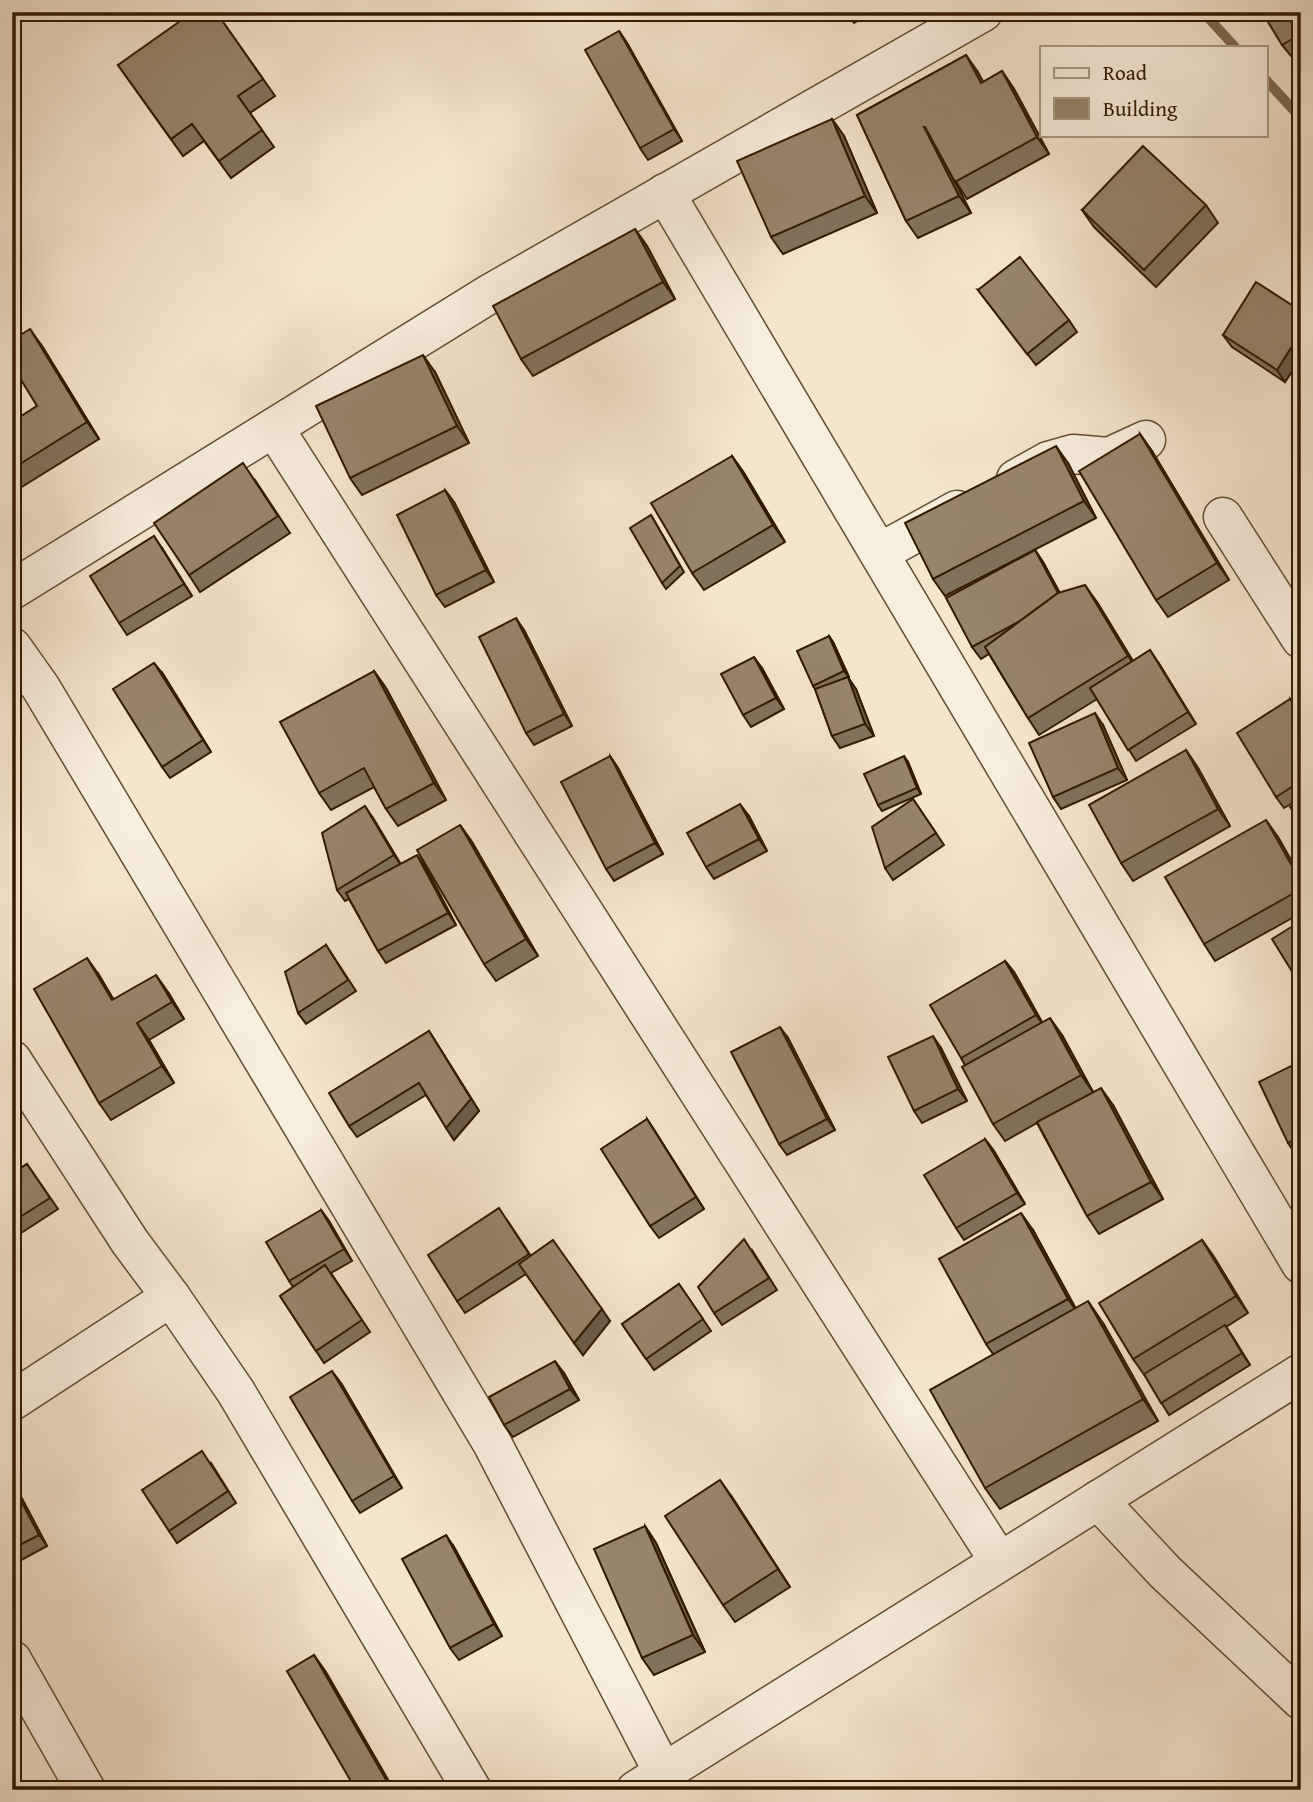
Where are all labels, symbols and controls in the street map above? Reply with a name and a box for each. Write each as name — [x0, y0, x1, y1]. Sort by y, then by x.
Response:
legend — [1040, 46, 1268, 136]
text: Road — [1103, 57, 1148, 88]
text: Building — [1103, 93, 1178, 124]

